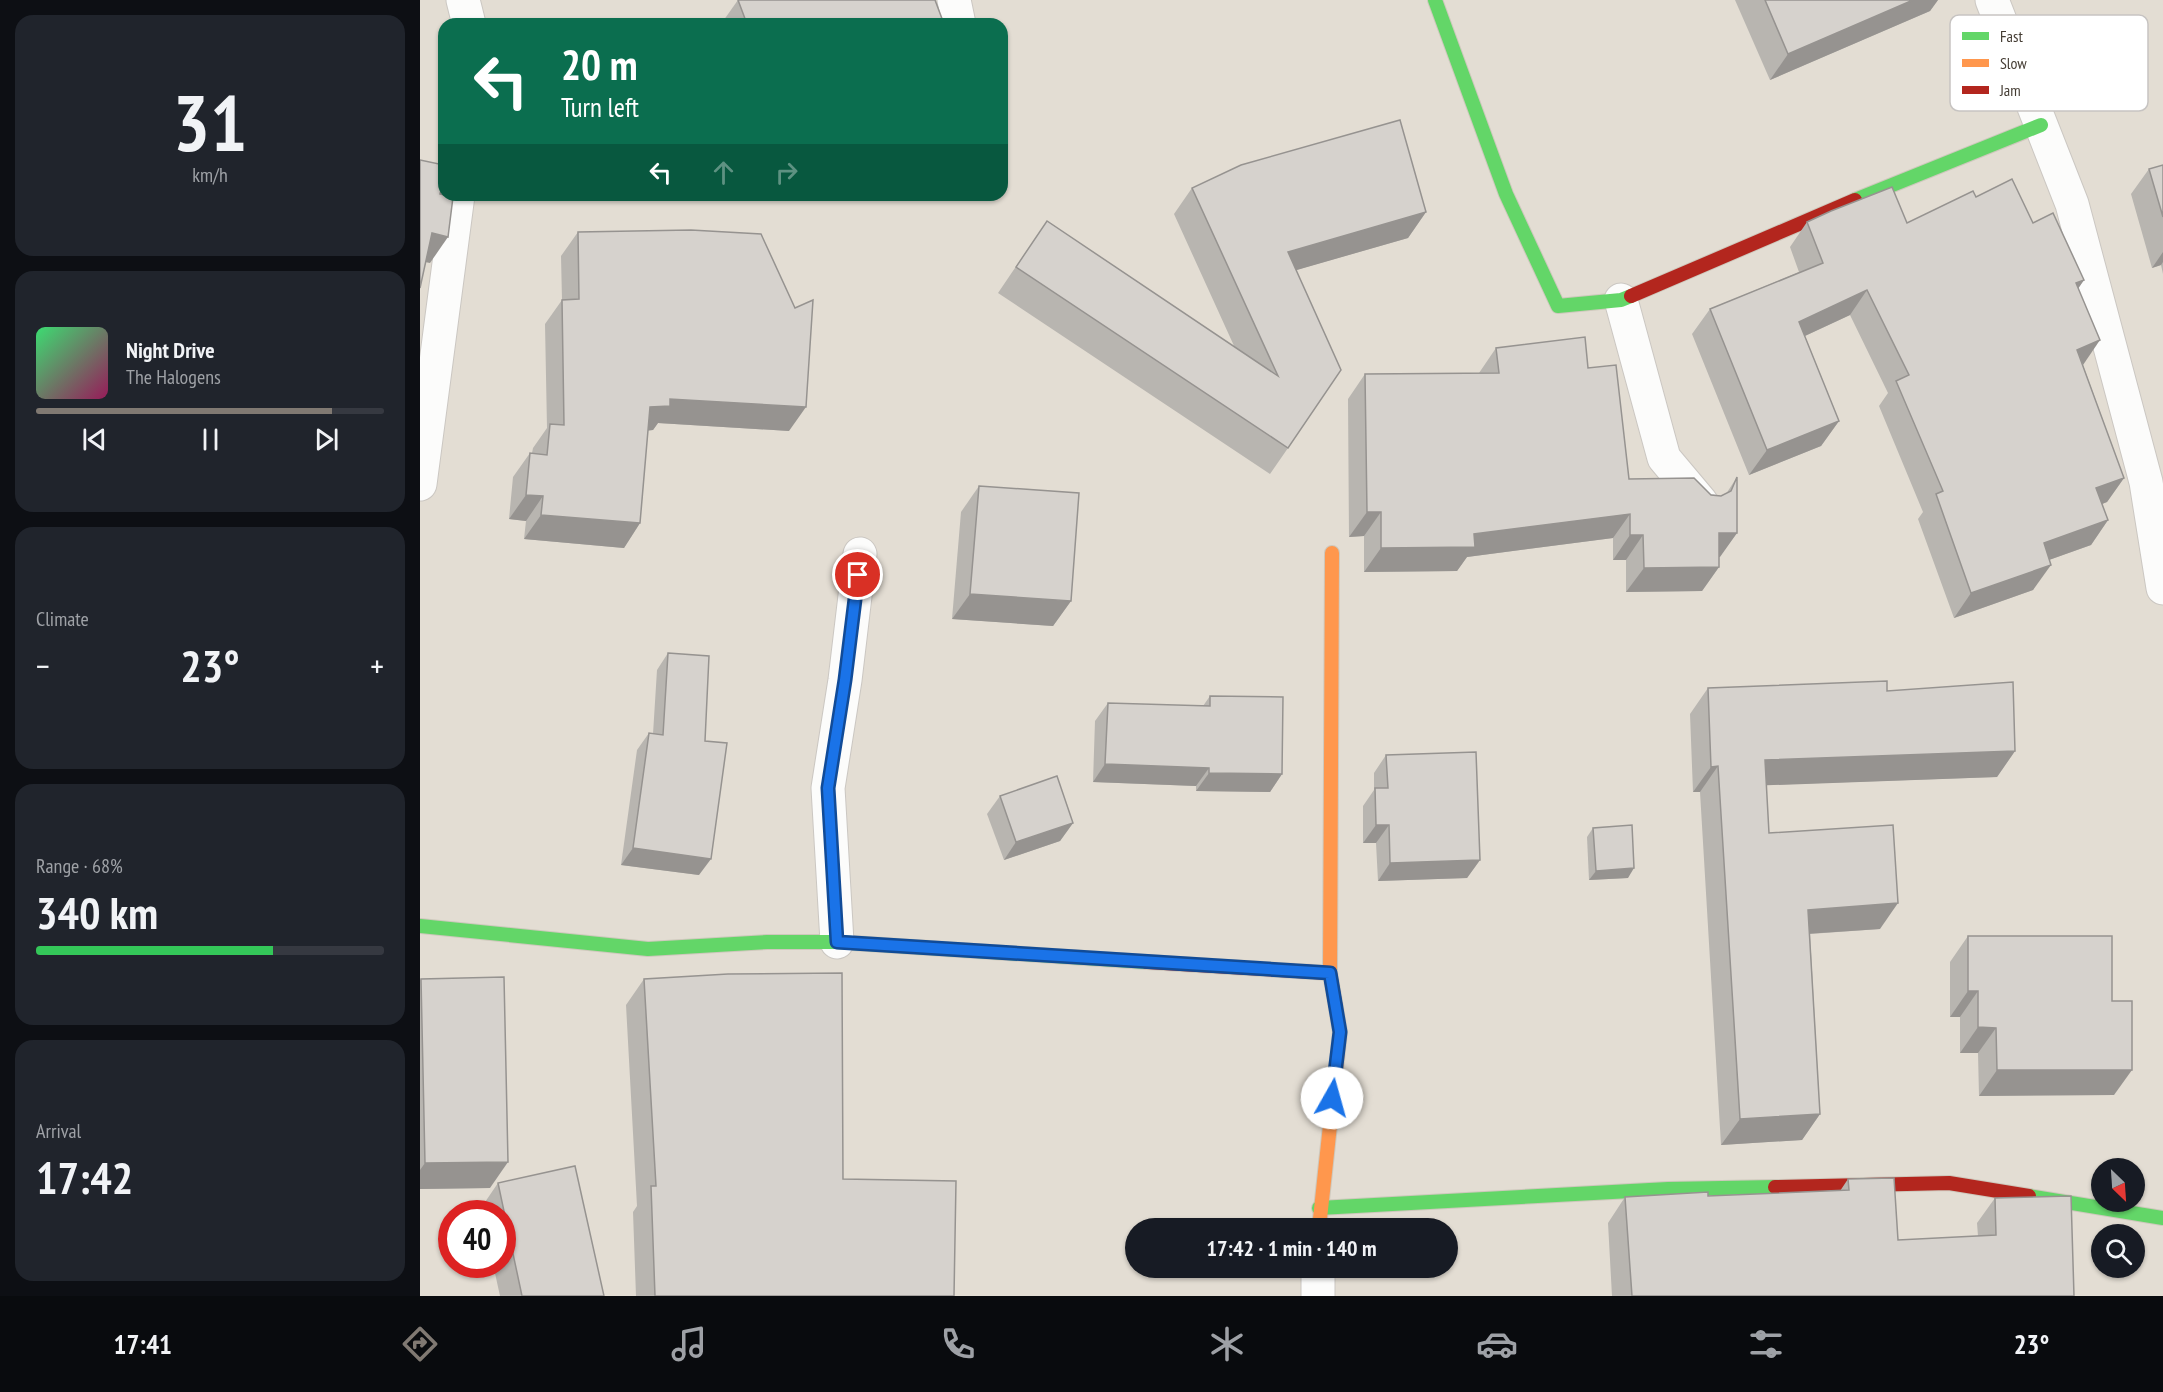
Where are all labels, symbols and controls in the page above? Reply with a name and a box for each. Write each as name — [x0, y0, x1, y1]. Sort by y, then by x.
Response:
legend — [1950, 15, 2148, 111]
text: Fast — [2000, 26, 2023, 46]
text: 20 m — [561, 37, 638, 92]
icon: left — [462, 42, 540, 120]
text: Slow — [2000, 53, 2027, 73]
text: 31 — [173, 72, 247, 173]
text: Jam — [1999, 80, 2021, 100]
text: Turn left — [561, 90, 639, 124]
icon: left — [644, 156, 677, 189]
icon: ahead — [707, 156, 740, 189]
icon: right — [770, 156, 803, 189]
text: km/h — [192, 162, 228, 188]
text: Night Drive — [126, 336, 215, 364]
text: The Halogens — [126, 364, 221, 390]
icon: previous — [78, 423, 111, 456]
icon: pause — [194, 423, 227, 456]
icon: next — [310, 423, 343, 456]
pin — [832, 549, 883, 600]
icon: arrive — [841, 558, 874, 591]
text: Climate — [36, 606, 89, 632]
text: 23° — [180, 636, 240, 694]
text: − — [36, 644, 50, 687]
text: + — [370, 644, 384, 687]
text: Range · 68% — [36, 853, 123, 879]
text: 340 km — [36, 883, 158, 941]
position arrow — [1300, 1066, 1364, 1130]
text: Arrival — [36, 1118, 81, 1144]
text: 17:42 — [36, 1148, 133, 1206]
north arrow — [2091, 1158, 2145, 1212]
map controls — [2091, 1158, 2145, 1278]
speed limit sign: 40 — [438, 1200, 516, 1278]
button: search — [2091, 1224, 2145, 1278]
text: 17:42 · 1 min · 140 m — [1206, 1234, 1377, 1262]
icon: directions — [399, 1323, 441, 1365]
icon: music — [668, 1323, 710, 1365]
icon: phone — [937, 1323, 979, 1365]
icon: climate — [1206, 1323, 1248, 1365]
icon: car — [1476, 1323, 1518, 1365]
icon: filters — [1745, 1323, 1787, 1365]
text: 17:41 — [114, 1327, 172, 1361]
text: 23° — [2014, 1327, 2049, 1361]

